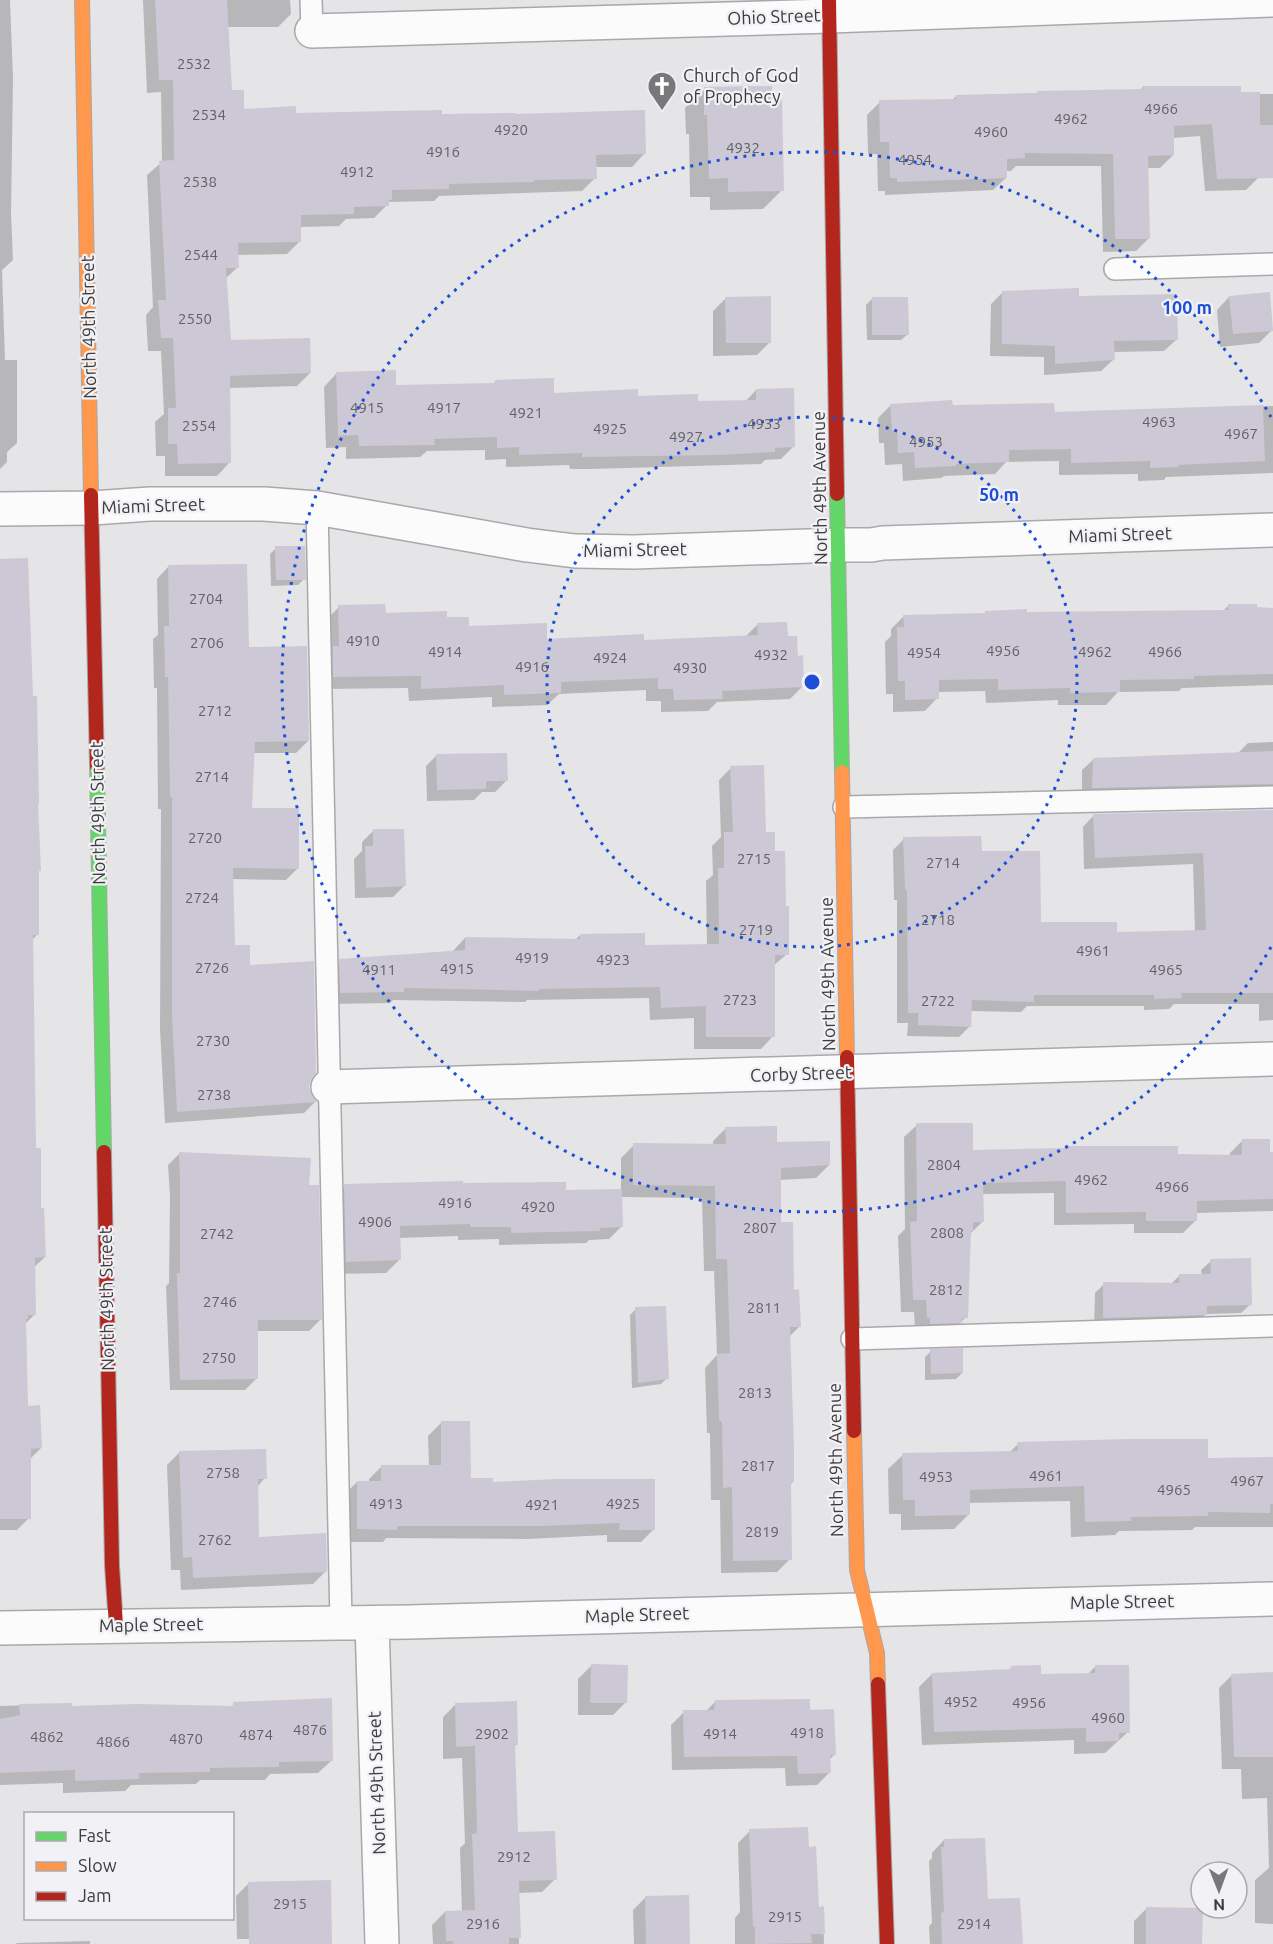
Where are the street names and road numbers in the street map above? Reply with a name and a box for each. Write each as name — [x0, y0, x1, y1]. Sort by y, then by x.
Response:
street label: Ohio Street — [727, 4, 821, 28]
street label: North 49th Street — [77, 255, 99, 399]
street label: North 49th Avenue — [808, 411, 830, 565]
street label: Miami Street — [101, 493, 205, 517]
street label: Miami Street — [1068, 522, 1172, 546]
street label: Miami Street — [583, 538, 687, 560]
street label: North 49th Street — [86, 741, 108, 885]
street label: North 49th Avenue — [816, 897, 838, 1051]
street label: Corby Street — [750, 1061, 852, 1085]
street label: North 49th Street — [95, 1227, 117, 1371]
street label: North 49th Avenue — [824, 1383, 846, 1537]
street label: Maple Street — [1070, 1590, 1174, 1612]
street label: Maple Street — [584, 1602, 690, 1626]
street label: Maple Street — [99, 1613, 203, 1635]
street label: North 49th Street — [363, 1711, 389, 1855]

